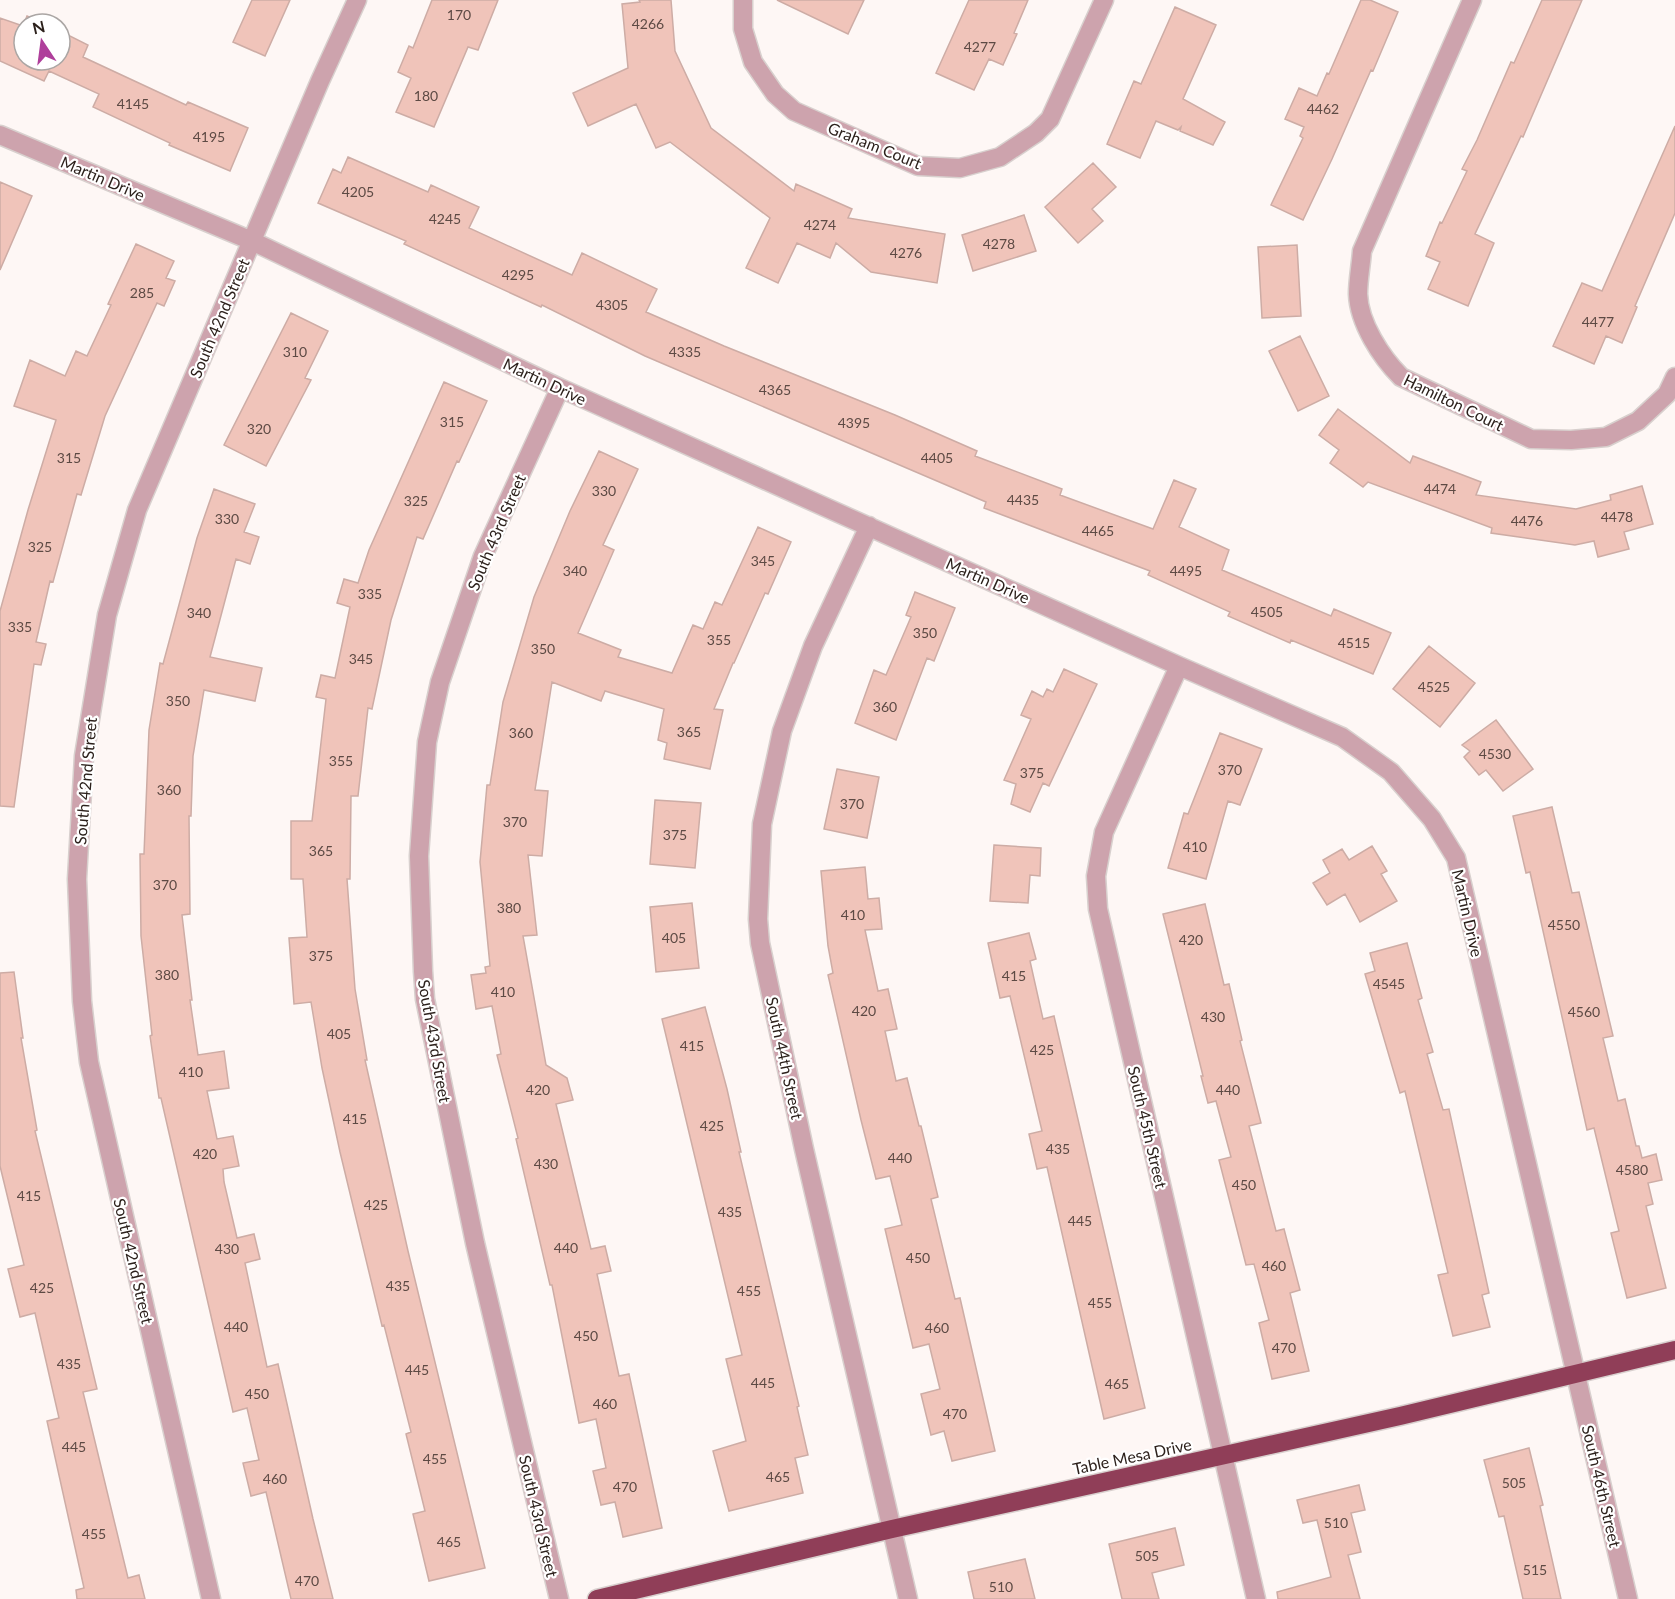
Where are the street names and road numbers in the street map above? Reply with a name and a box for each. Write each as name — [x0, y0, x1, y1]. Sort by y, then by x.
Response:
street label: Graham Court — [825, 118, 925, 173]
street label: Martin Drive — [58, 152, 148, 204]
street label: South 42nd Street — [185, 255, 253, 381]
street label: Martin Drive — [500, 353, 590, 409]
street label: Hamilton Court — [1401, 370, 1507, 434]
street label: South 43rd Street — [463, 471, 529, 593]
street label: Martin Drive — [943, 553, 1033, 607]
street label: South 42nd Street — [70, 716, 100, 846]
street label: Martin Drive — [1449, 867, 1487, 959]
street label: South 43rd Street — [415, 978, 455, 1104]
street label: South 44th Street — [763, 995, 807, 1121]
street label: South 45th Street — [1125, 1064, 1171, 1190]
street label: South 42nd Street — [110, 1196, 158, 1326]
street label: South 46th Street — [1579, 1423, 1625, 1549]
street label: Table Mesa Drive — [1071, 1434, 1193, 1478]
street label: South 43rd Street — [516, 1453, 562, 1579]

